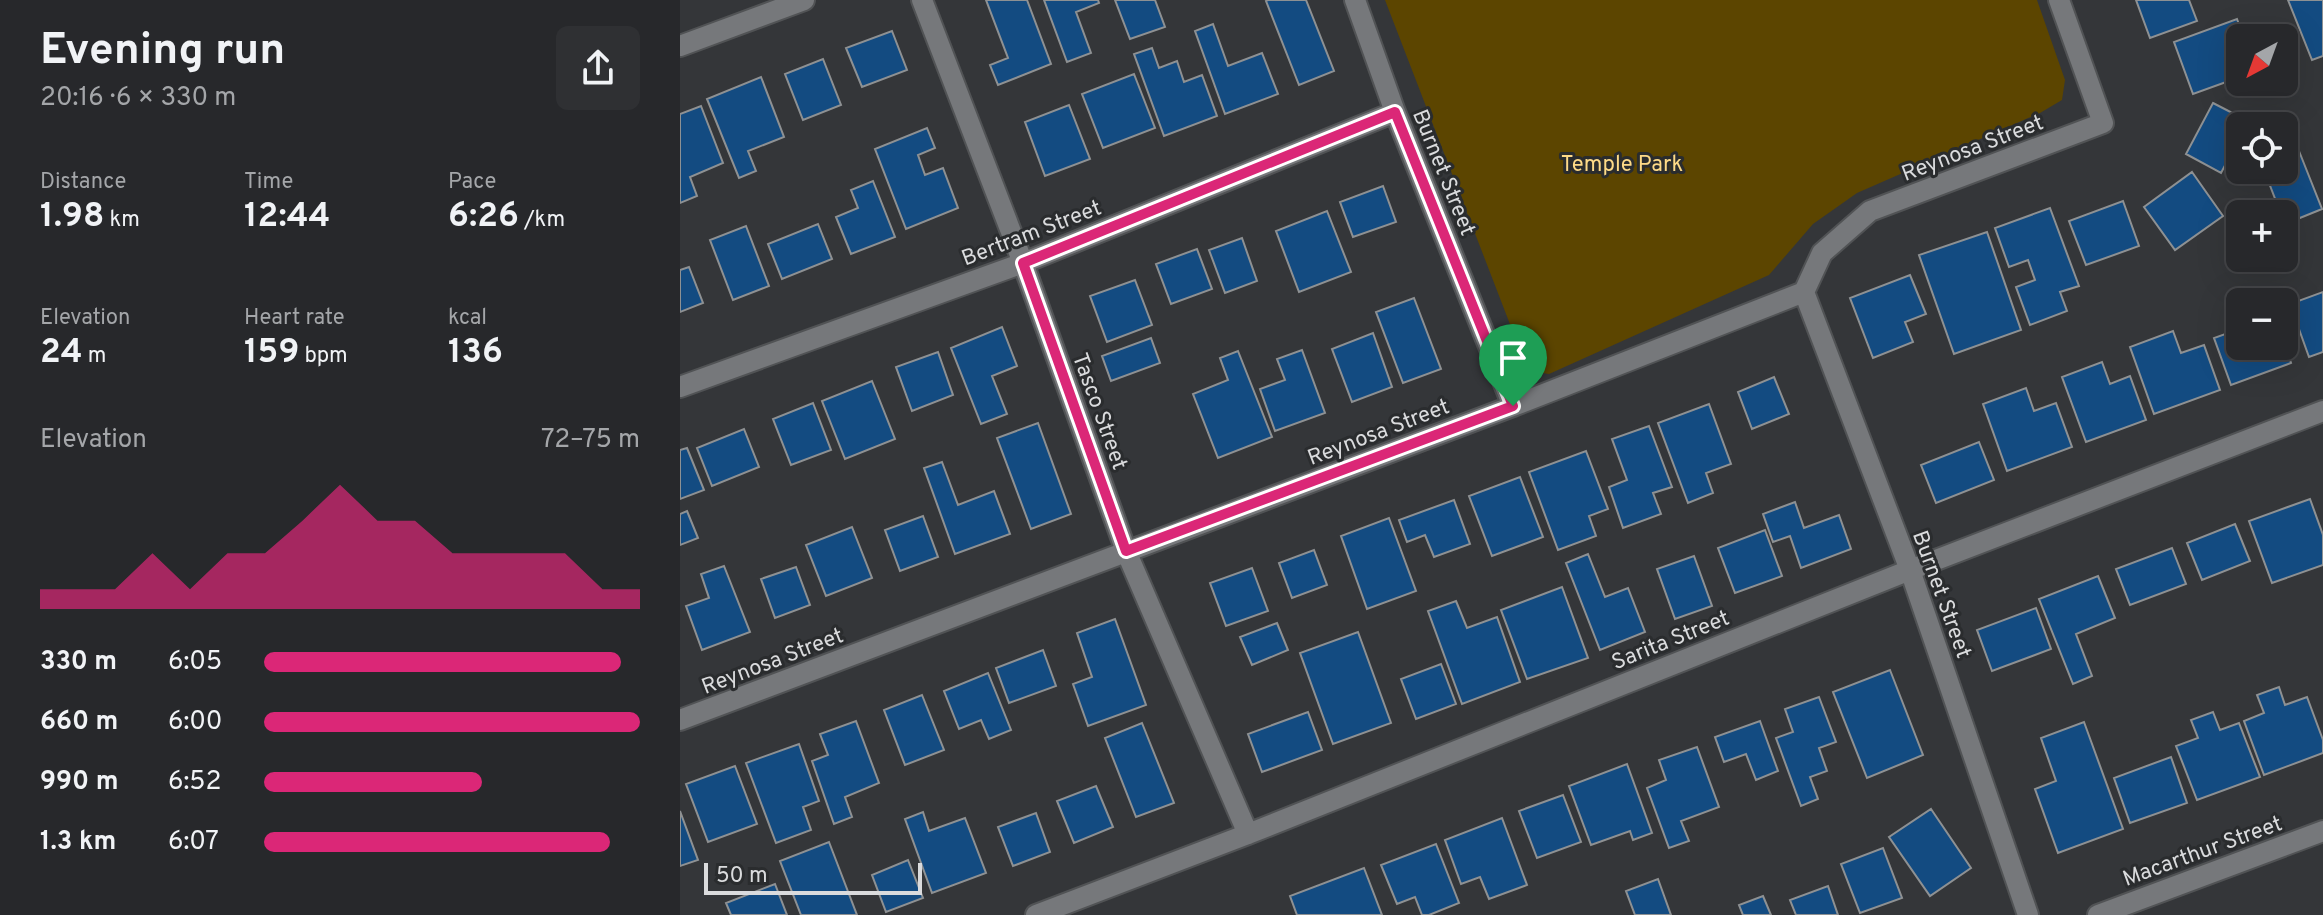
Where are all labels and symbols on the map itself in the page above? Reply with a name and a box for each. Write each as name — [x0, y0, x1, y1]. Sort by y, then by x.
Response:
north arrow — [2226, 24, 2298, 96]
street label: Burnet Street — [1405, 106, 1480, 240]
street label: Reynosa Street — [1898, 110, 2048, 189]
park label: Temple Park — [1561, 152, 1683, 179]
street label: Bertram Street — [958, 195, 1106, 273]
pin — [1479, 324, 1547, 406]
street label: Tasco Street — [1065, 350, 1132, 474]
street label: Reynosa Street — [1304, 394, 1454, 473]
street label: Burnet Street — [1905, 527, 1976, 662]
street label: Sarita Street — [1608, 605, 1734, 677]
street label: Reynosa Street — [698, 623, 848, 702]
street label: Macarthur Street — [2120, 811, 2286, 894]
scale bar — [704, 859, 922, 895]

